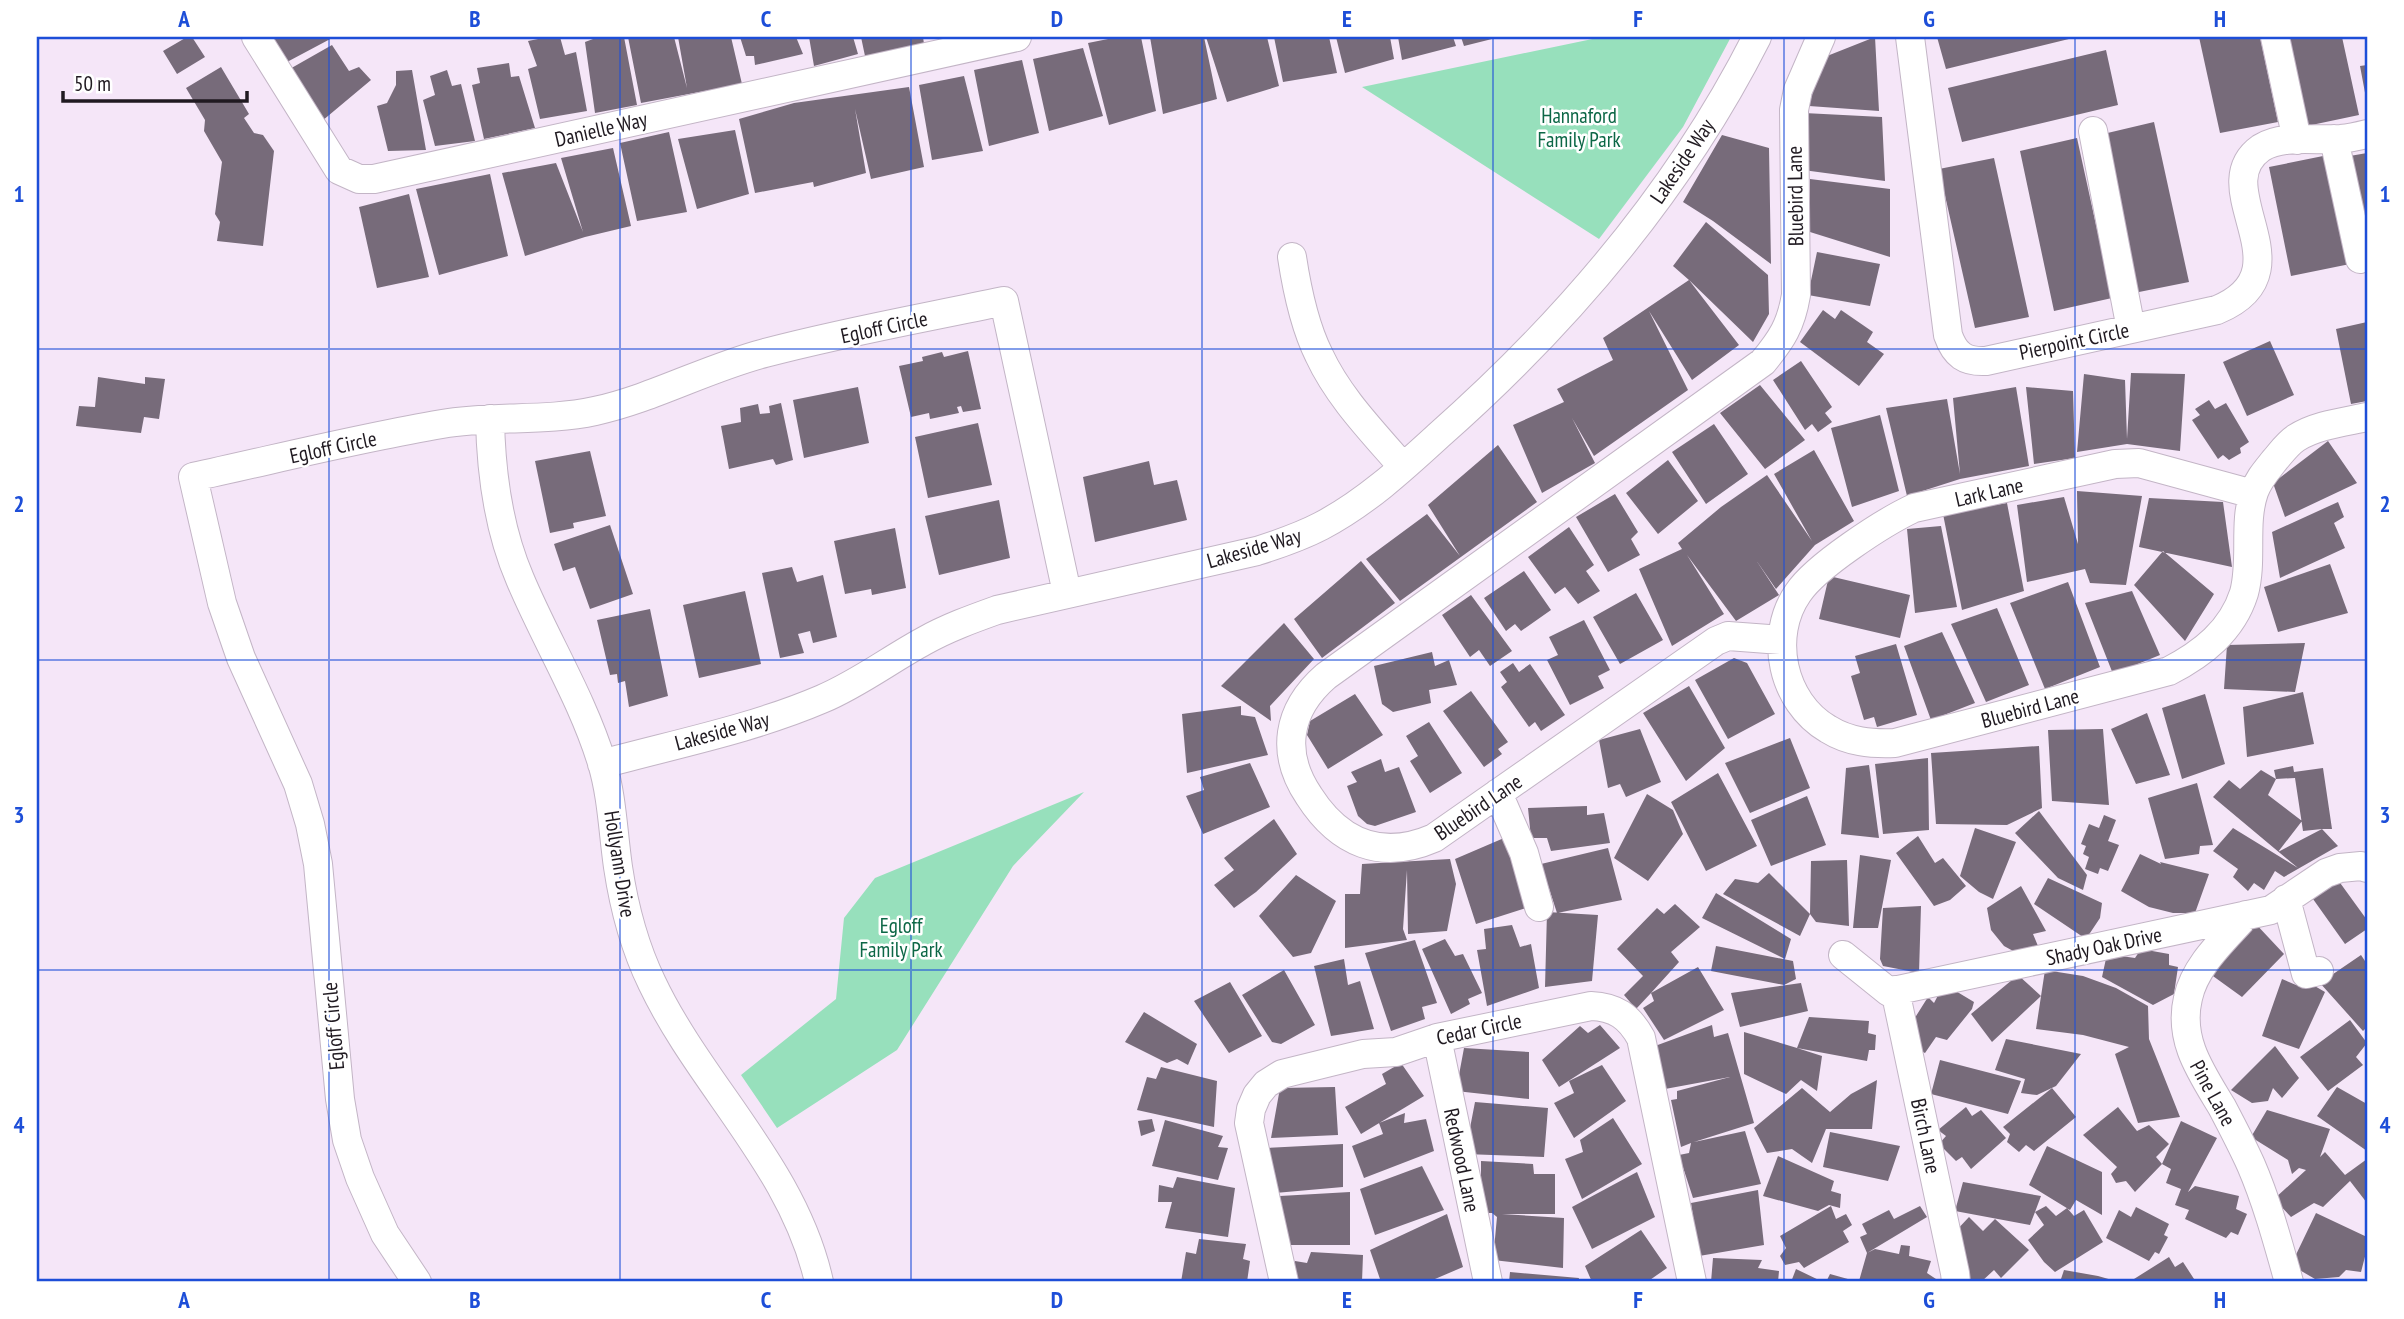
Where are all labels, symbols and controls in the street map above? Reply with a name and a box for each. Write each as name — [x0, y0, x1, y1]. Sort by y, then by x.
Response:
text: A — [177, 4, 190, 33]
text: B — [469, 4, 481, 33]
text: C — [761, 4, 772, 33]
text: D — [1051, 4, 1063, 33]
text: E — [1342, 4, 1352, 33]
text: F — [1633, 4, 1643, 33]
text: G — [1923, 4, 1935, 33]
text: H — [2214, 4, 2226, 33]
scale bar — [63, 60, 247, 104]
text: 50 m — [74, 70, 111, 97]
park label: Hannaford Family Park — [1537, 102, 1621, 153]
street label: Danielle Way — [552, 105, 650, 153]
street label: Lakeside Way — [1644, 113, 1720, 209]
street label: Bluebird Lane — [1781, 146, 1809, 246]
text: 1 — [14, 179, 25, 208]
text: 1 — [2380, 179, 2391, 208]
street label: Egloff Circle — [838, 305, 930, 349]
street label: Pierpoint Circle — [2017, 316, 2131, 366]
street label: Egloff Circle — [287, 425, 379, 469]
street label: Lark Lane — [1952, 471, 2026, 513]
text: 2 — [14, 489, 25, 518]
text: 2 — [2380, 489, 2391, 518]
street label: Lakeside Way — [1204, 522, 1304, 574]
street label: Bluebird Lane — [1978, 682, 2082, 734]
street label: Lakeside Way — [672, 705, 772, 757]
street label: Bluebird Lane — [1429, 768, 1527, 846]
text: 3 — [14, 800, 25, 829]
text: 3 — [2380, 800, 2391, 829]
street label: Hollyann Drive — [598, 809, 642, 919]
park label: Egloff Family Park — [859, 912, 943, 963]
street label: Shady Oak Drive — [2044, 921, 2164, 971]
street label: Egloff Circle — [316, 981, 350, 1071]
street label: Cedar Circle — [1434, 1007, 1524, 1051]
street label: Pine Lane — [2184, 1055, 2242, 1131]
street label: Birch Lane — [1905, 1096, 1947, 1176]
street label: Redwood Lane — [1438, 1106, 1486, 1214]
text: 4 — [14, 1110, 25, 1139]
text: 4 — [2380, 1110, 2391, 1139]
text: A — [177, 1285, 190, 1314]
text: B — [469, 1285, 481, 1314]
text: C — [761, 1285, 772, 1314]
text: D — [1051, 1285, 1063, 1314]
text: E — [1342, 1285, 1352, 1314]
text: F — [1633, 1285, 1643, 1314]
text: G — [1923, 1285, 1935, 1314]
text: H — [2214, 1285, 2226, 1314]

